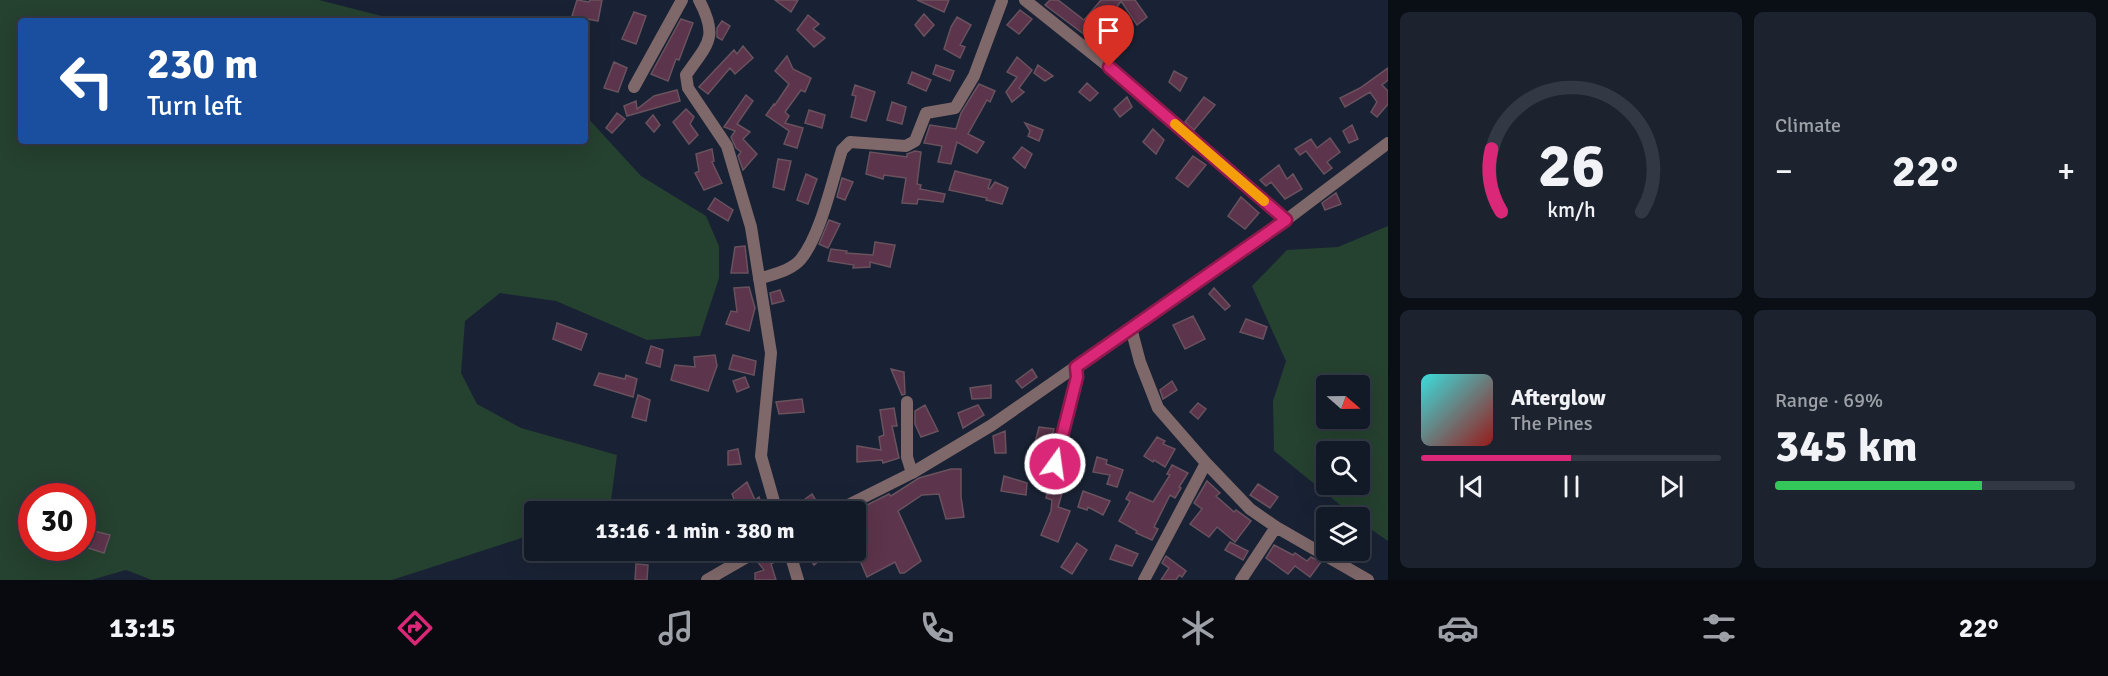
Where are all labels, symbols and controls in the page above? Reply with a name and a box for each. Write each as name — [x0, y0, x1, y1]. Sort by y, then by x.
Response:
pin — [1083, 5, 1134, 67]
icon: arrive — [1092, 14, 1125, 47]
text: 230 m — [147, 39, 258, 90]
icon: left — [48, 42, 126, 120]
text: Turn left — [147, 90, 242, 123]
text: Climate — [1775, 113, 1841, 138]
text: 26 — [1537, 127, 1605, 204]
text: 22° — [1892, 144, 1958, 199]
text: − — [1775, 151, 1793, 192]
text: + — [2057, 151, 2075, 192]
text: km/h — [1547, 197, 1595, 223]
north arrow — [1316, 375, 1370, 429]
map controls — [1316, 375, 1370, 561]
text: Afterglow — [1511, 384, 1606, 411]
text: Range · 69% — [1775, 388, 1883, 413]
text: The Pines — [1511, 411, 1593, 436]
text: 345 km — [1775, 419, 1918, 474]
position arrow — [1023, 432, 1087, 496]
button: search — [1316, 441, 1370, 495]
icon: previous — [1455, 470, 1488, 503]
icon: pause — [1555, 470, 1588, 503]
icon: next — [1655, 470, 1688, 503]
speed limit sign: 30 — [18, 483, 96, 561]
button: layers — [1316, 507, 1370, 561]
text: 13:16 · 1 min · 380 m — [595, 517, 795, 544]
icon: directions — [394, 607, 436, 649]
icon: music — [655, 607, 697, 649]
icon: phone — [916, 607, 958, 649]
icon: climate — [1177, 607, 1219, 649]
icon: car — [1437, 607, 1479, 649]
icon: filters — [1698, 607, 1740, 649]
text: 13:15 — [109, 612, 176, 645]
text: 22° — [1959, 612, 1999, 645]

